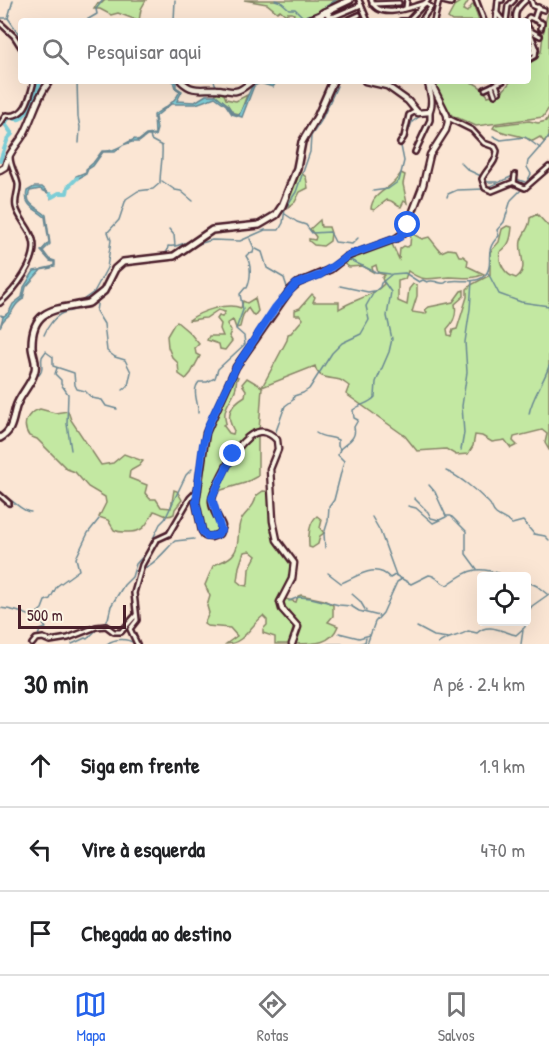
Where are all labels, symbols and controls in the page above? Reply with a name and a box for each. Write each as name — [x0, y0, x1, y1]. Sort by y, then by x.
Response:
search box — [18, 18, 531, 84]
icon: search — [39, 35, 72, 68]
text: Pesquisar aqui — [87, 36, 202, 66]
route start — [394, 211, 420, 237]
route end — [219, 440, 245, 466]
map controls — [477, 572, 531, 626]
button: locate — [477, 572, 531, 626]
scale bar — [18, 602, 126, 630]
text: 500 m — [27, 604, 63, 626]
text: 30 min — [24, 666, 89, 701]
text: A pé · 2.4 km — [433, 670, 525, 697]
icon: ahead — [24, 749, 57, 782]
text: Siga em frente — [81, 750, 200, 780]
text: 1.9 km — [480, 752, 525, 779]
icon: left — [24, 833, 57, 866]
text: Vire à esquerda — [81, 834, 205, 864]
text: 470 m — [480, 836, 525, 863]
icon: arrive — [24, 917, 57, 950]
text: Chegada ao destino — [81, 918, 231, 948]
tab: Mapa — [74, 988, 107, 1046]
tab: Rotas — [256, 988, 289, 1046]
tab: Salvos — [438, 988, 475, 1046]

